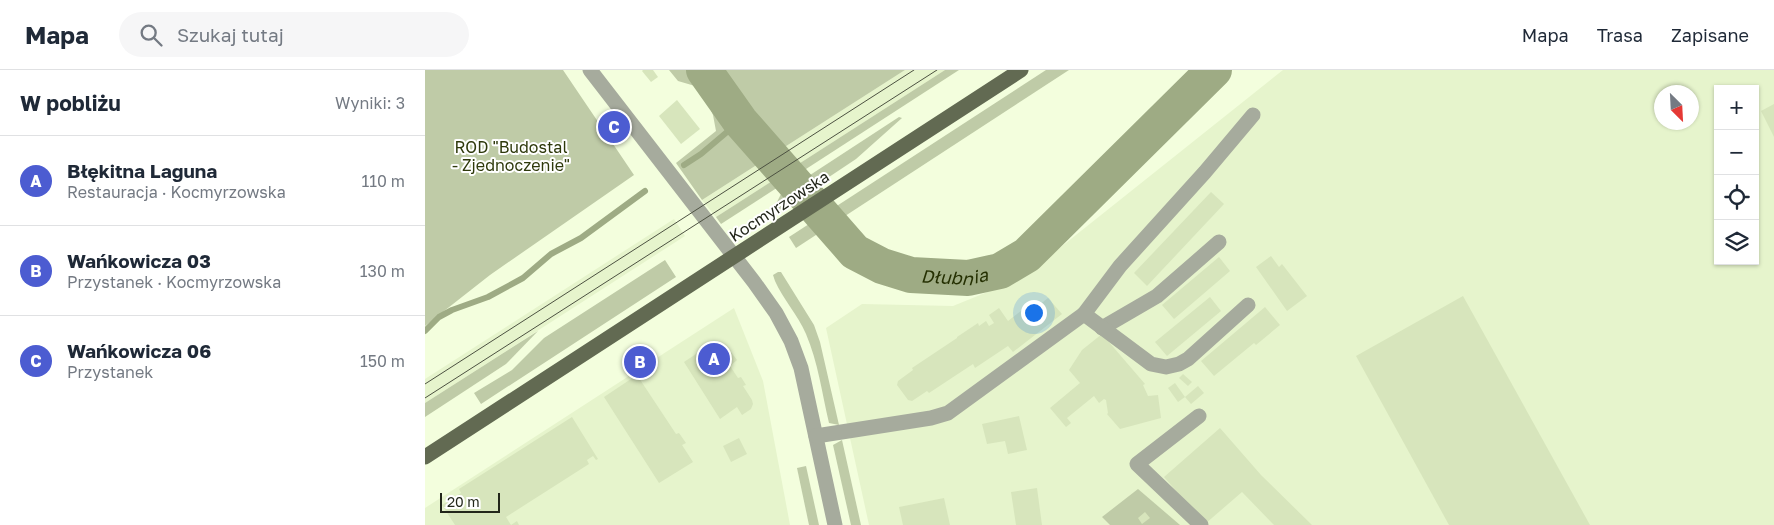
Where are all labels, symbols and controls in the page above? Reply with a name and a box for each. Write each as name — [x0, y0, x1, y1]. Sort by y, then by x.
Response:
search box — [119, 12, 469, 57]
text: Mapa — [25, 20, 89, 49]
icon: search — [137, 21, 165, 49]
text: Szukaj tutaj — [177, 23, 284, 46]
text: Mapa — [1522, 24, 1569, 46]
text: Trasa — [1597, 24, 1643, 46]
text: Zapisane — [1671, 24, 1749, 46]
north arrow — [1654, 85, 1699, 130]
map controls — [1714, 85, 1759, 265]
button: + — [1714, 85, 1759, 130]
text: W pobliżu — [20, 90, 121, 116]
text: Wyniki: 3 — [335, 93, 405, 113]
pin: C — [598, 108, 630, 146]
button: − — [1714, 130, 1759, 175]
park label: ROD "Budostal - Zjednoczenie" — [452, 137, 570, 175]
text: Błękitna Laguna — [67, 159, 217, 182]
street label: Kocmyrzowska — [725, 166, 833, 246]
text: A — [30, 171, 42, 191]
text: 110 m — [361, 171, 405, 191]
button: locate — [1714, 175, 1759, 220]
text: Restauracja · Kocmyrzowska — [67, 182, 286, 202]
button: layers — [1714, 220, 1759, 265]
text: Wańkowicza 03 — [67, 249, 211, 272]
text: B — [30, 261, 42, 281]
text: 130 m — [360, 261, 405, 281]
water label: Dłubnia — [920, 263, 991, 289]
text: Przystanek · Kocmyrzowska — [67, 272, 281, 292]
your location — [1021, 300, 1047, 326]
text: Wańkowicza 06 — [67, 339, 211, 362]
pin: A — [698, 340, 730, 378]
pin: B — [624, 343, 656, 381]
text: C — [30, 351, 42, 371]
text: 150 m — [360, 351, 405, 371]
text: Przystanek — [67, 362, 153, 382]
scale bar — [440, 490, 500, 513]
text: 20 m — [447, 493, 480, 510]

